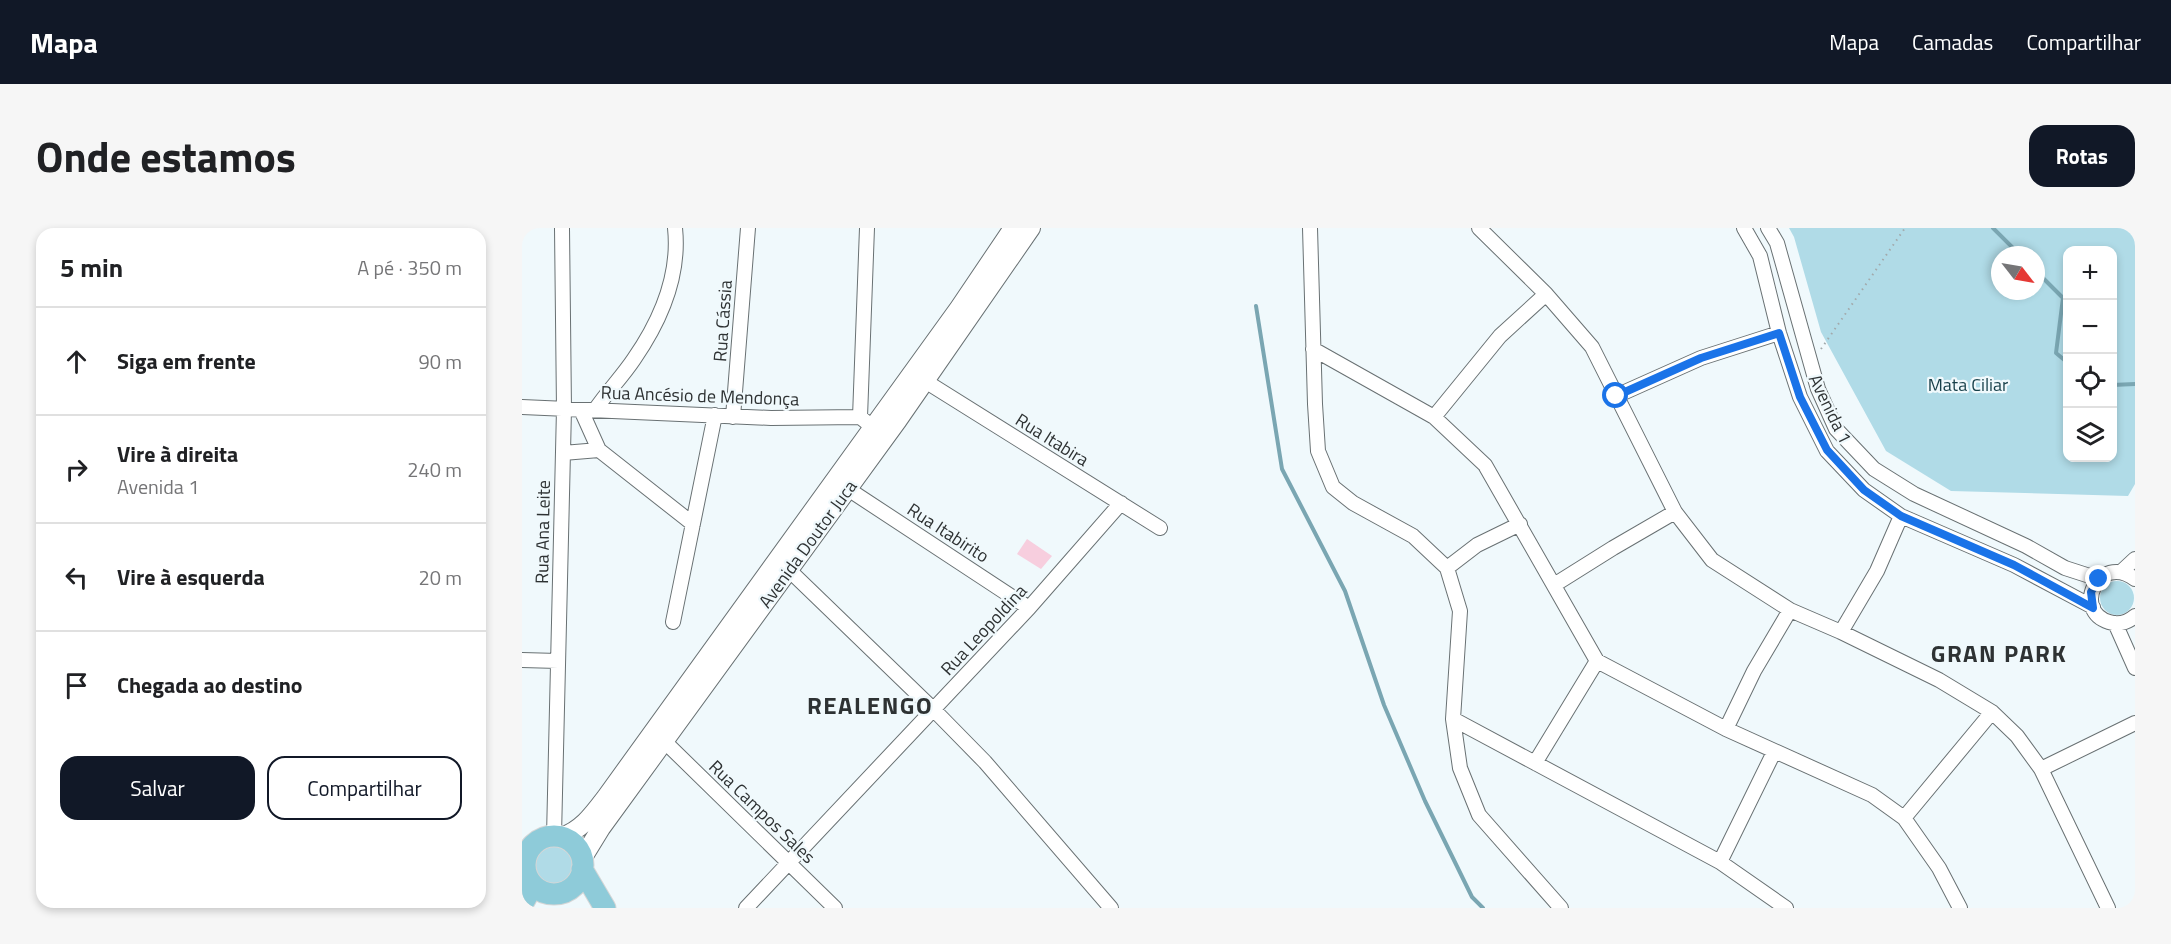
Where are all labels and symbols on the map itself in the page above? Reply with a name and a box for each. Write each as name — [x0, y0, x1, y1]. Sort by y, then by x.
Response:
north arrow — [1991, 246, 2045, 300]
street label: Rua Cássia — [706, 279, 739, 363]
street label: Avenida 1 — [1802, 370, 1859, 448]
park label: Mata Ciliar — [1928, 371, 2008, 398]
street label: Rua Ancésio de Mendonça — [600, 379, 800, 412]
route start — [1602, 382, 1628, 408]
street label: Rua Itabira — [1010, 406, 1094, 473]
street label: Avenida Doutor Juca — [752, 474, 863, 613]
street label: Rua Ana Leite — [528, 480, 557, 584]
street label: Rua Itabirito — [902, 496, 995, 569]
route end — [2085, 565, 2111, 591]
street label: Rua Leopoldina — [934, 578, 1033, 681]
district label: GRAN PARK — [1931, 635, 2067, 671]
district label: REALENGO — [807, 687, 933, 723]
street label: Rua Campos Sales — [703, 754, 822, 870]

